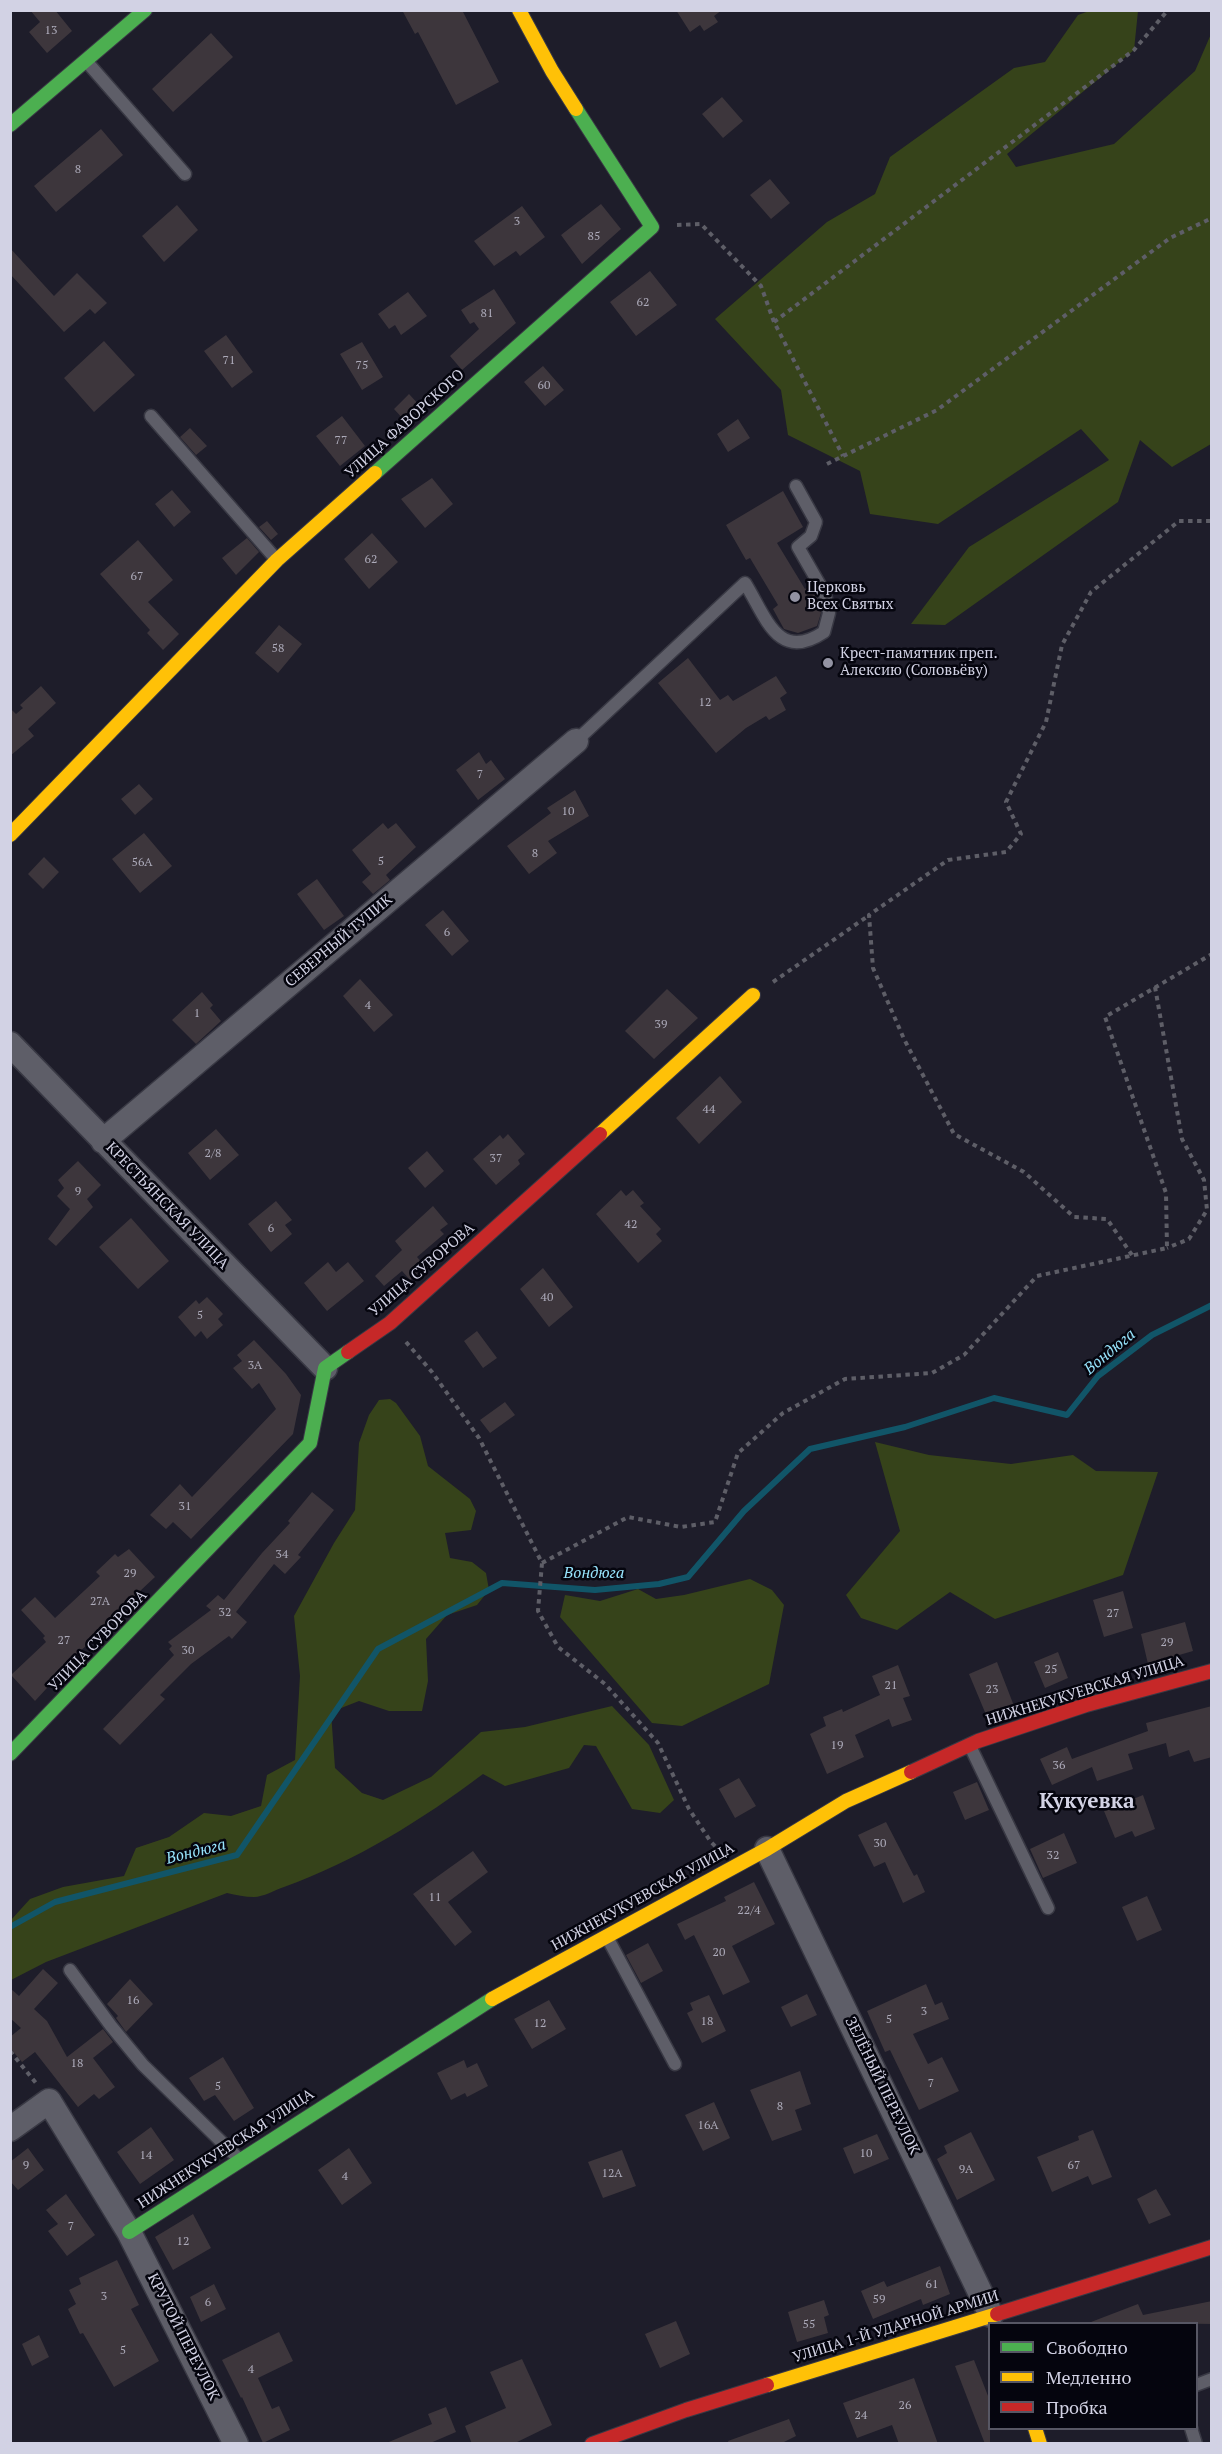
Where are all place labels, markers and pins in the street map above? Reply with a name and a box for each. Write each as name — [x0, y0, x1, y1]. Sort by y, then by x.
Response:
place label: Церковь Всех Святых — [807, 579, 894, 614]
marker: Церковь Всех Святых — [788, 590, 802, 604]
place label: Крест-памятник преп. Алексию (Соловьёву) — [840, 645, 998, 680]
marker: Крест-памятник преп. Алексию (Соловьёву) — [821, 656, 835, 670]

